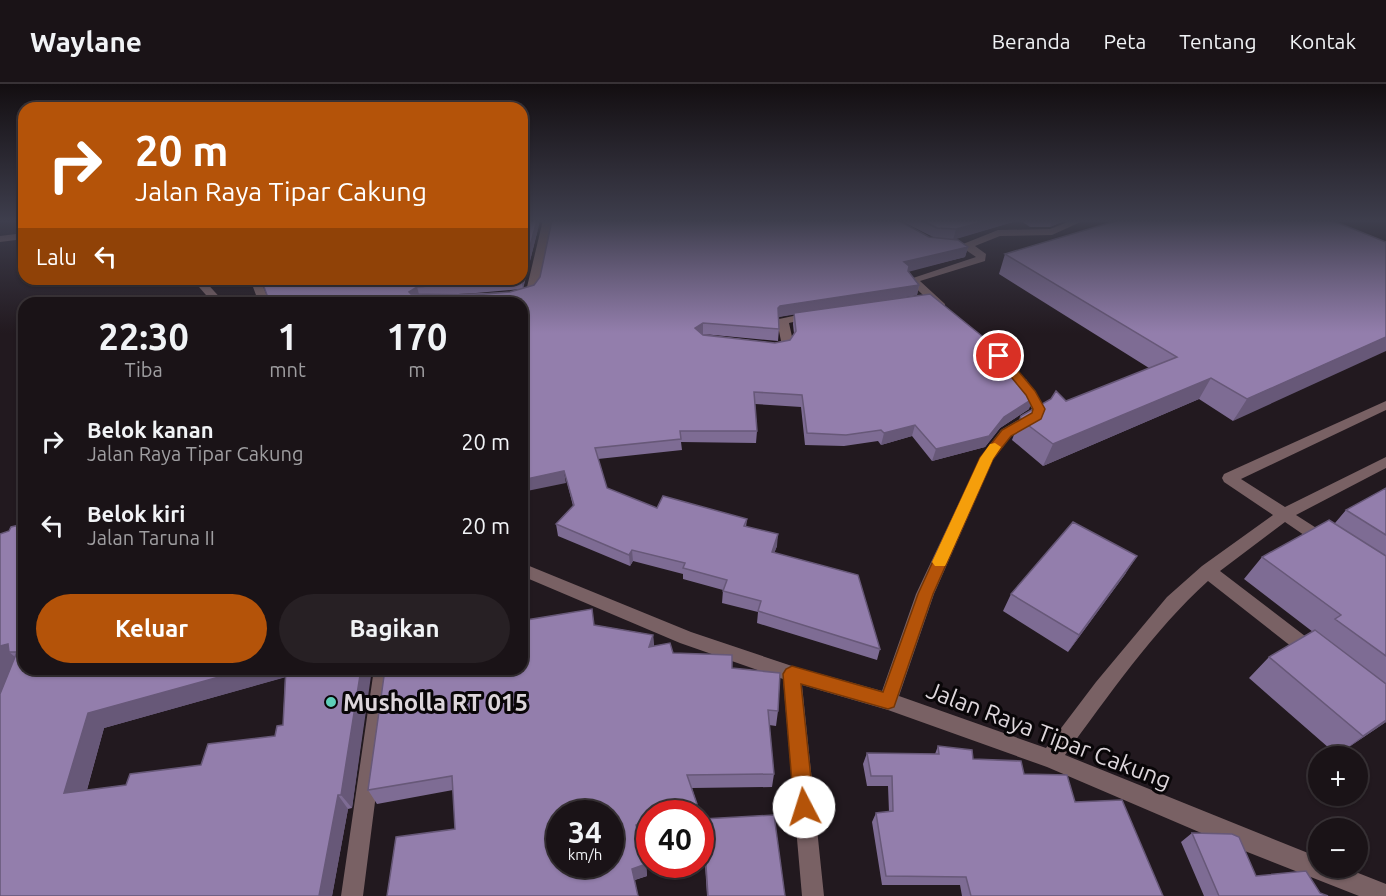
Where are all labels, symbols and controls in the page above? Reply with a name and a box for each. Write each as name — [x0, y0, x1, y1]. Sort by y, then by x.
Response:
text: Waylane — [30, 26, 142, 57]
text: Beranda — [992, 29, 1071, 53]
text: Peta — [1104, 29, 1146, 53]
text: Tentang — [1179, 29, 1257, 53]
text: Kontak — [1290, 29, 1356, 53]
icon: right — [36, 126, 114, 204]
text: 20 m — [135, 127, 229, 174]
text: Jalan Raya Tipar Cakung — [135, 176, 427, 206]
icon: left — [89, 240, 122, 273]
text: Lalu — [36, 244, 77, 269]
text: 22:30 — [99, 316, 189, 357]
text: 1 — [277, 316, 298, 357]
text: 170 — [386, 316, 447, 357]
pin — [973, 330, 1024, 381]
icon: arrive — [982, 339, 1015, 372]
text: Tiba — [124, 358, 163, 381]
text: mnt — [269, 358, 306, 381]
text: m — [408, 358, 426, 381]
text: Belok kanan — [87, 417, 214, 442]
icon: right — [36, 425, 69, 458]
text: 20 m — [461, 429, 510, 454]
text: Jalan Raya Tipar Cakung — [87, 442, 303, 465]
text: Belok kiri — [87, 501, 185, 526]
icon: left — [36, 509, 69, 542]
text: 20 m — [461, 513, 510, 538]
text: Jalan Taruna II — [87, 526, 215, 549]
button: Keluar — [36, 594, 267, 663]
button: Bagikan — [279, 594, 510, 663]
street label: Jalan Raya Tipar Cakung — [923, 676, 1175, 794]
place label: Musholla RT 015 — [343, 689, 528, 716]
marker: Musholla RT 015 — [324, 695, 338, 709]
map controls — [1308, 746, 1368, 878]
button: + — [1308, 746, 1368, 806]
position arrow — [772, 775, 836, 839]
speed limit sign: 40 — [636, 800, 714, 878]
text: 34 — [568, 815, 602, 849]
button: − — [1308, 818, 1368, 878]
text: km/h — [568, 846, 602, 863]

